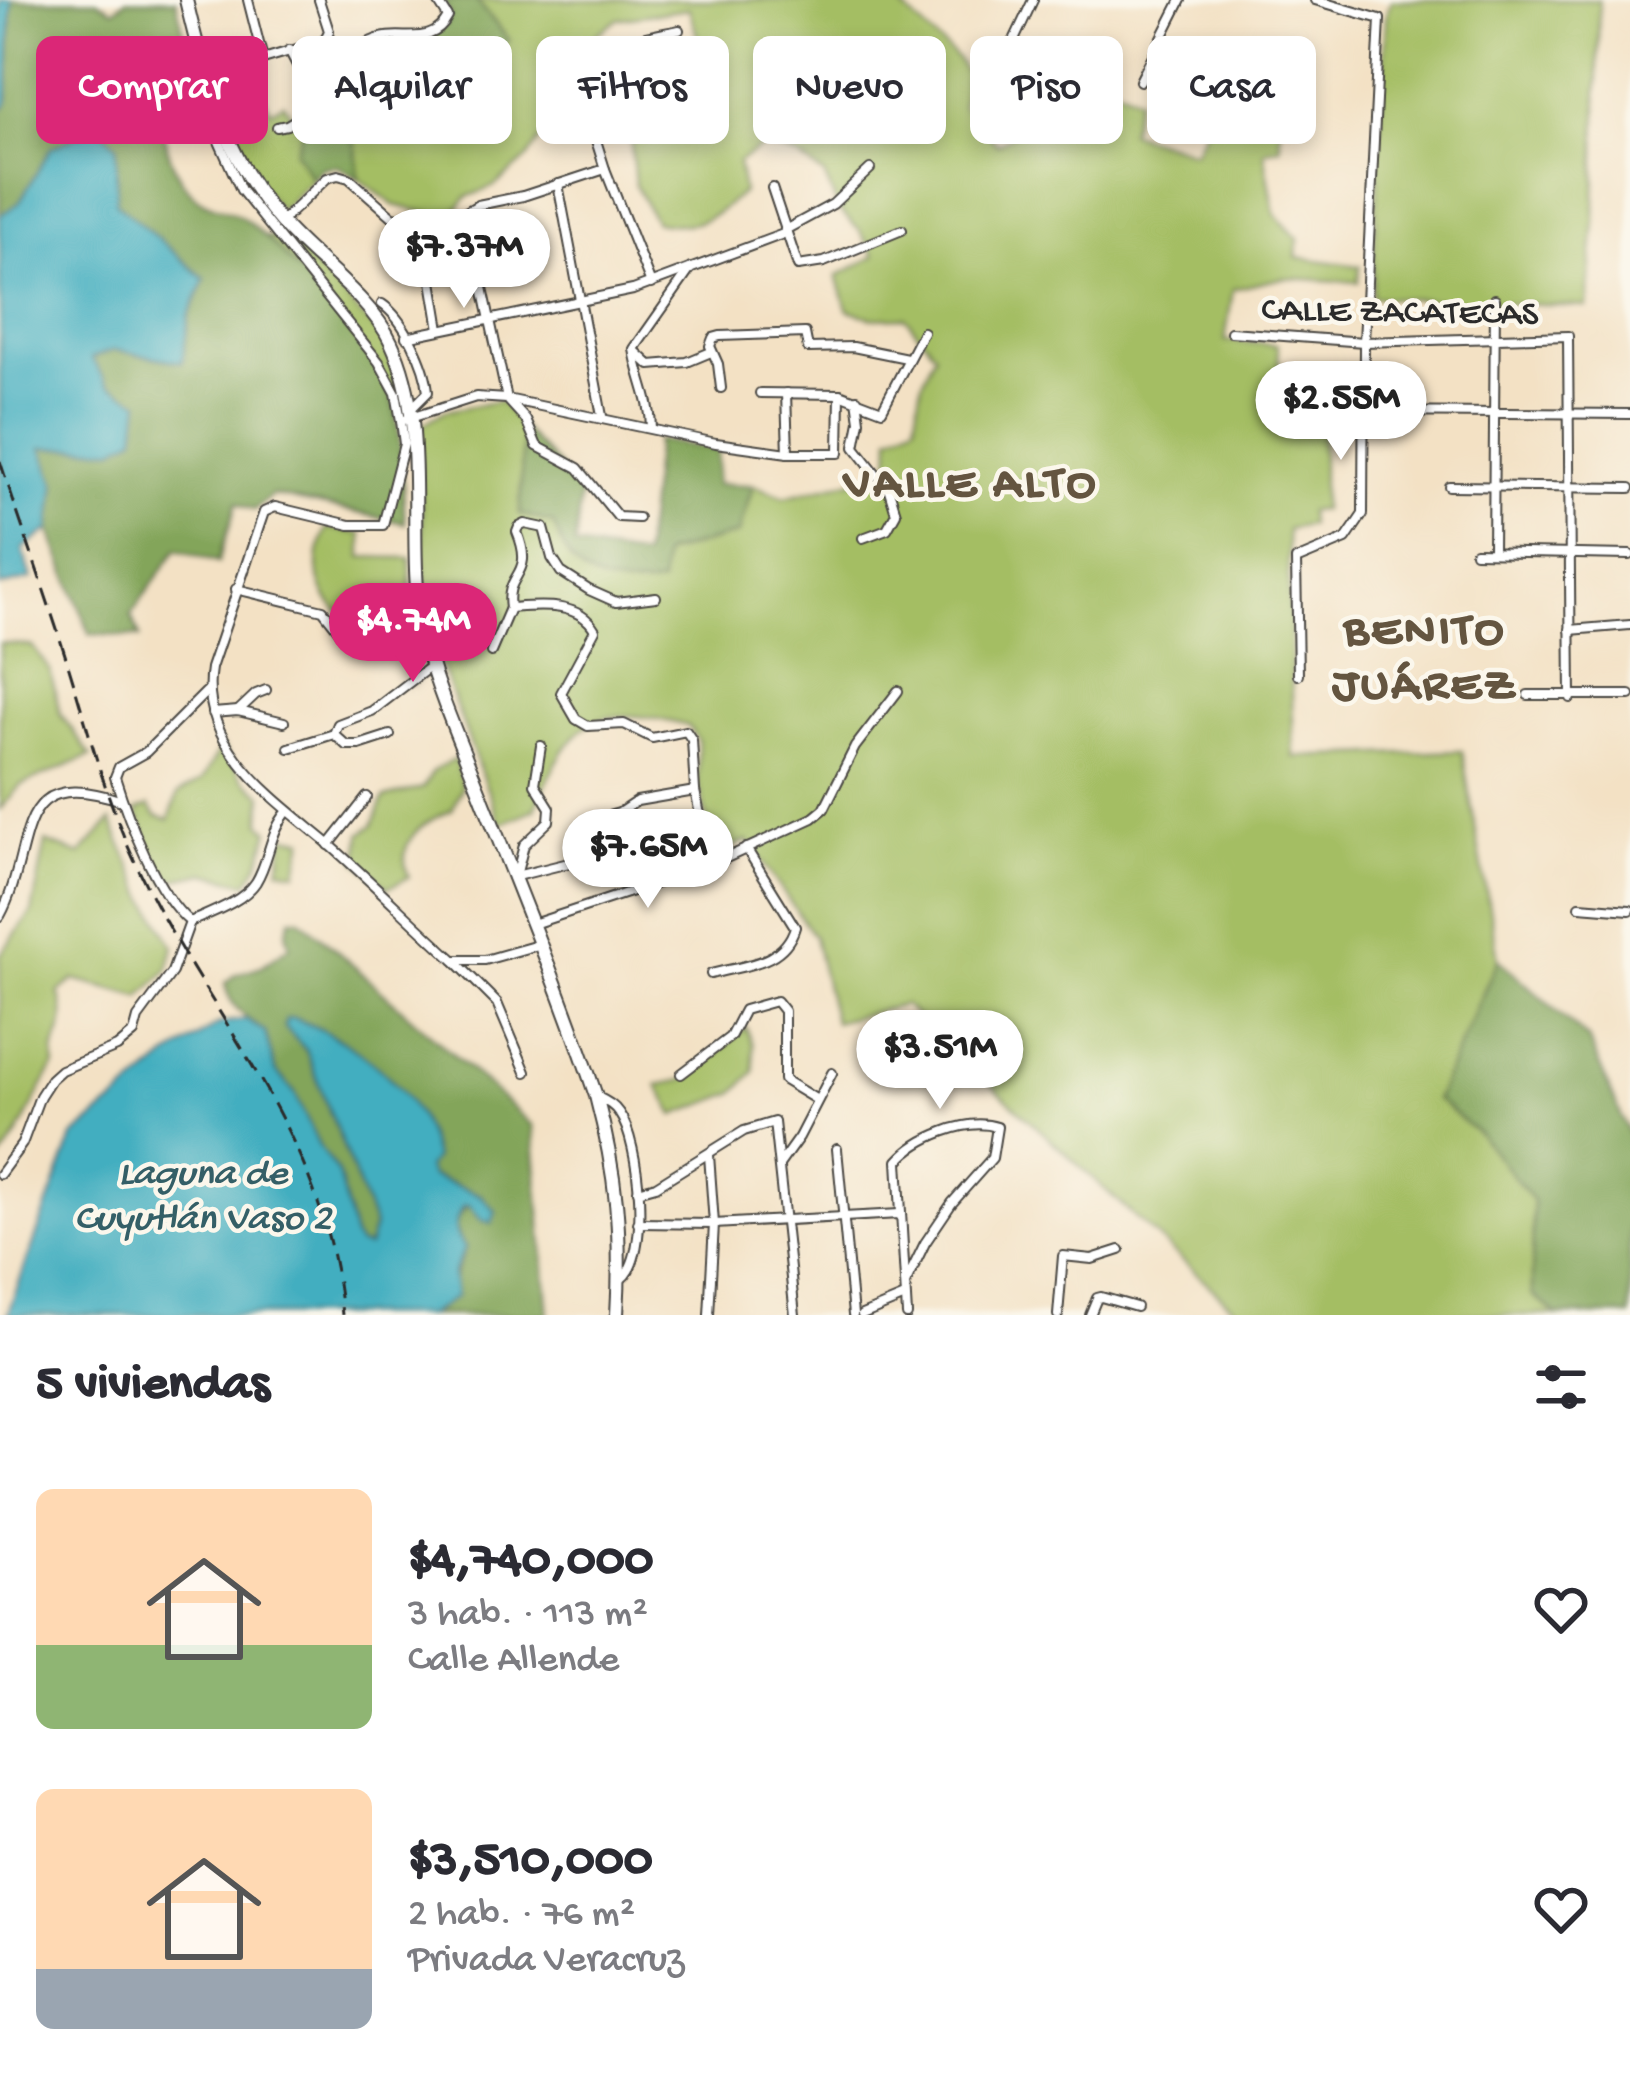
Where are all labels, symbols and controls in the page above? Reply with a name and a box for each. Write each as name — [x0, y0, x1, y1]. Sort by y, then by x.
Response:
chip: Comprar — [36, 36, 268, 144]
chip: Alquilar — [292, 36, 512, 144]
chip: Filtros — [536, 36, 729, 144]
chip: Nuevo — [753, 36, 946, 144]
chip: Piso — [970, 36, 1123, 144]
chip: Casa — [1147, 36, 1316, 144]
pin: $7.37M — [366, 209, 562, 311]
text: $7.37M — [405, 225, 523, 271]
street label: CALLE ZACATECAS — [1261, 291, 1539, 338]
pin: $2.55M — [1243, 361, 1439, 463]
text: $2.55M — [1283, 377, 1399, 423]
district label: VALLE ALTO — [842, 458, 1098, 515]
pin: $4.74M — [315, 583, 511, 685]
text: $4.74M — [356, 599, 470, 645]
district label: BENITO JUÁREZ — [1331, 605, 1518, 717]
pin: $7.65M — [550, 809, 746, 911]
text: $7.65M — [589, 825, 707, 871]
pin: $3.51M — [842, 1010, 1038, 1112]
text: $3.51M — [883, 1026, 997, 1072]
water label: Laguna de Cuyutlán Vaso 2 — [74, 1153, 333, 1244]
icon: filters — [1528, 1354, 1594, 1420]
text: 5 viviendas — [36, 1357, 270, 1417]
text: $4,740,000 — [408, 1533, 654, 1593]
icon: home — [132, 1537, 276, 1681]
icon: heart — [1528, 1576, 1594, 1642]
text: 3 hab. · 113 m² — [408, 1593, 648, 1639]
text: Calle Allende — [408, 1639, 619, 1685]
text: $3,510,000 — [408, 1833, 653, 1893]
icon: home — [132, 1837, 276, 1981]
icon: heart — [1528, 1876, 1594, 1942]
text: 2 hab. · 76 m² — [408, 1893, 635, 1939]
text: Privada Veracruz — [408, 1939, 684, 1985]

